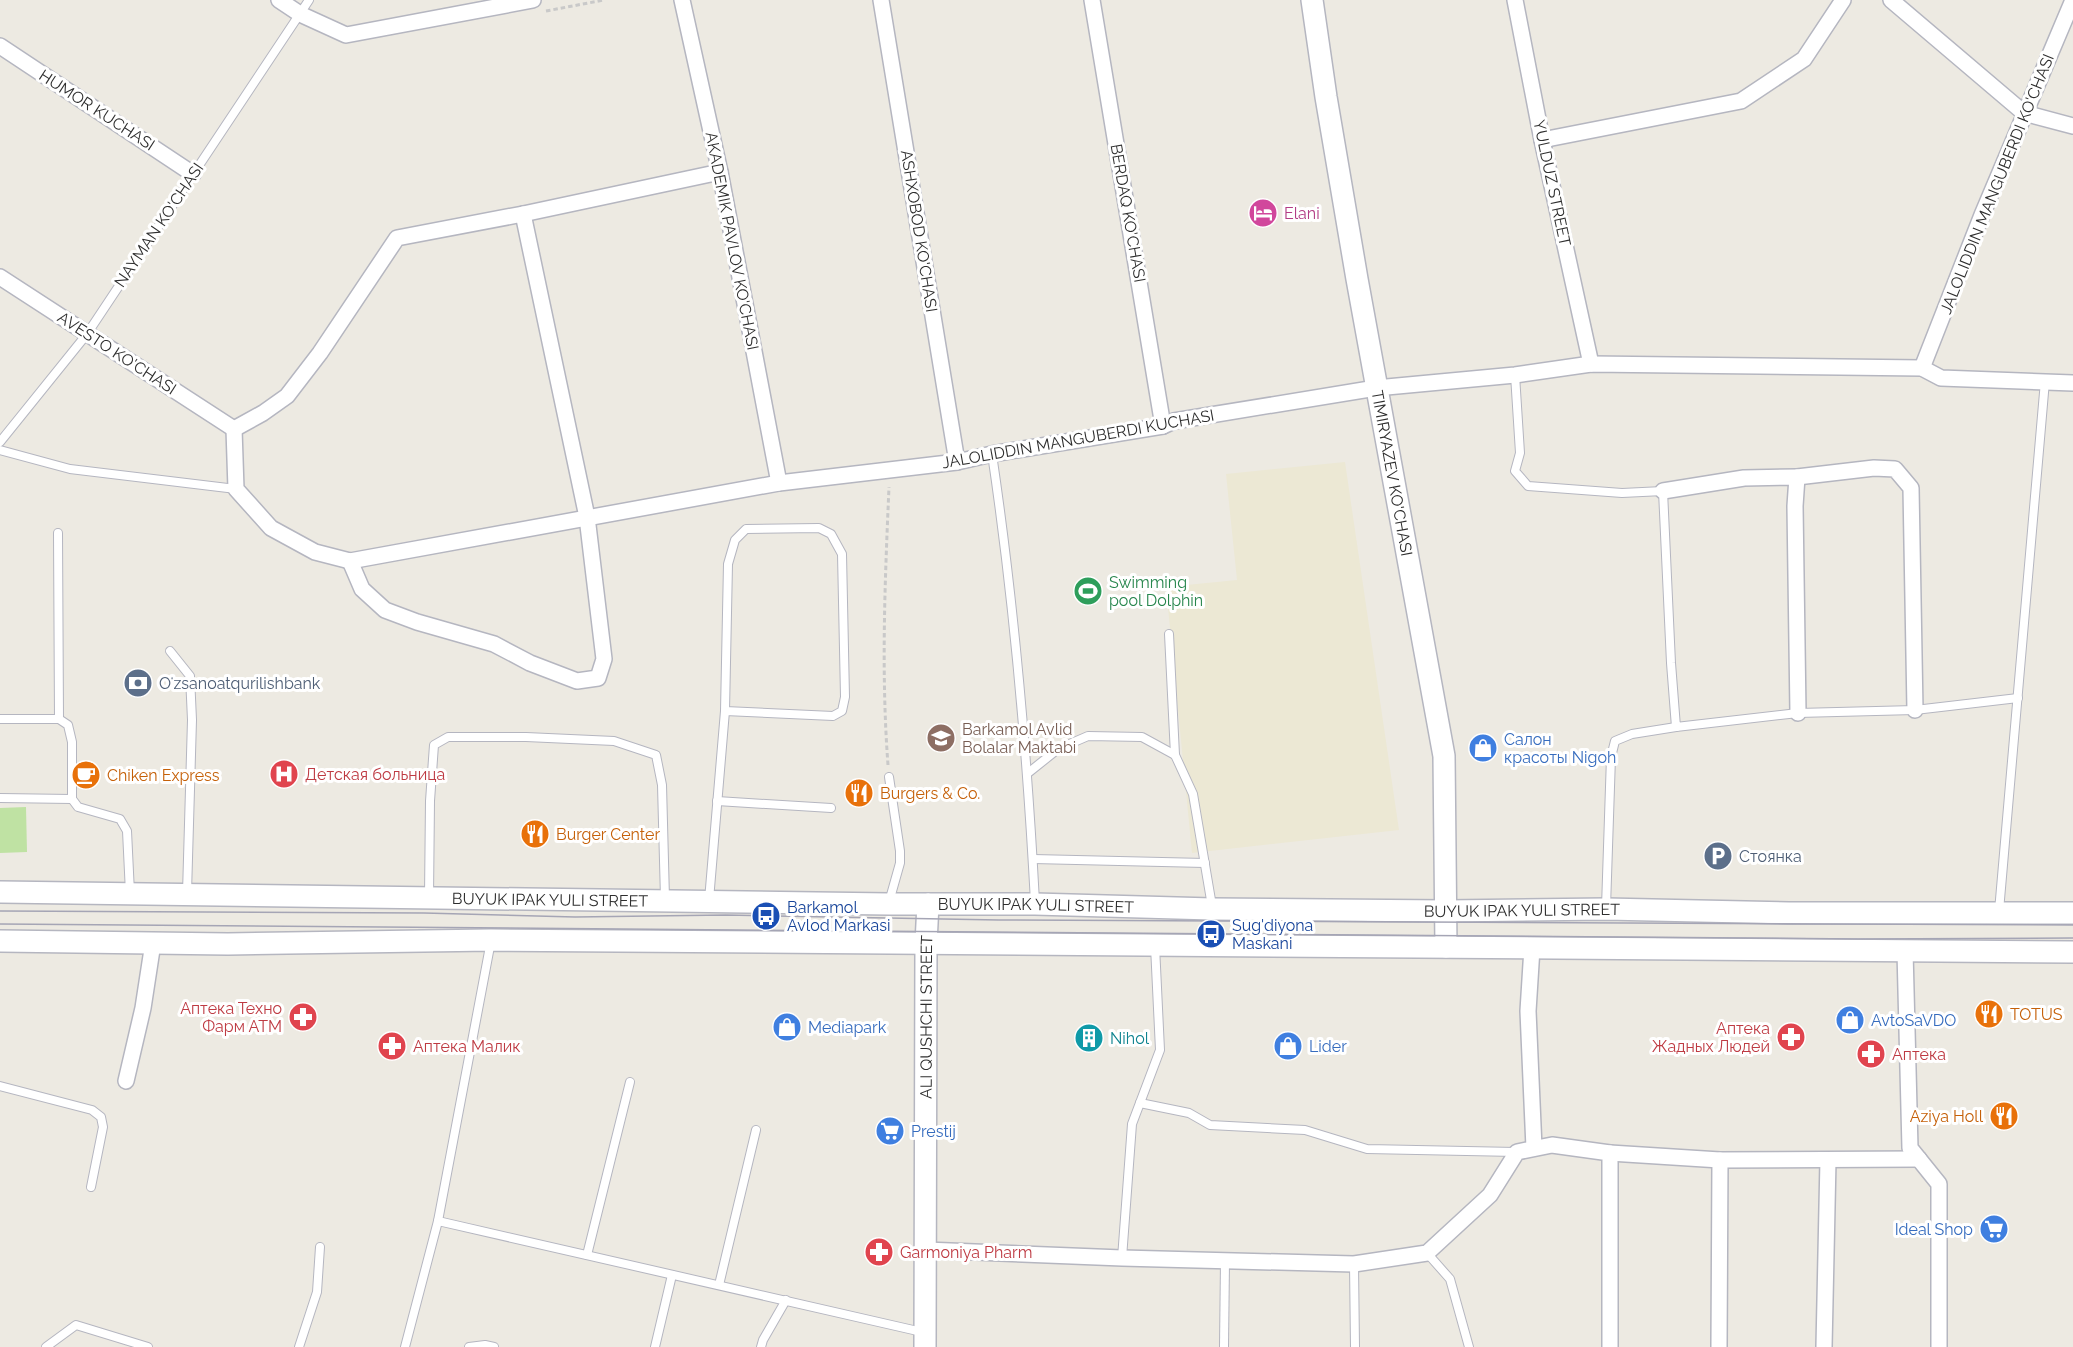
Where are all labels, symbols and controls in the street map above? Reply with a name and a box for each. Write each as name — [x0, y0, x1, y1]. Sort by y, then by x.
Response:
street label: JALOLIDDIN MANGUBERDI KO'CHASI — [1936, 51, 2058, 317]
street label: HUMOR KUCHASI — [36, 66, 158, 154]
street label: YULDUZ STREET — [1529, 118, 1575, 248]
street label: AKADEMIK PAVLOV KO'CHASI — [701, 130, 763, 352]
street label: BERDAQ KO'CHASI — [1106, 142, 1150, 284]
street label: ASHXOBOD KO'CHASI — [897, 149, 941, 313]
street label: NAYMAN KO'CHASI — [110, 159, 208, 291]
hotel icon: Elani — [1247, 197, 1279, 229]
place label: Elani — [1284, 204, 1320, 223]
street label: AVESTO KO'CHASI — [54, 308, 180, 398]
street label: TIMIRYAZEV KO'CHASI — [1368, 389, 1417, 558]
street label: JALOLIDDIN MANGUBERDI KUCHASI — [940, 406, 1216, 472]
place label: Swimming pool Dolphin — [1109, 573, 1203, 610]
sports icon: Swimming pool Dolphin — [1072, 575, 1104, 607]
bank icon: Oʻzsanoatqurilishbank — [122, 667, 154, 699]
place label: Oʻzsanoatqurilishbank — [159, 674, 321, 693]
place label: Barkamol Avlid Bolalar Maktabi — [962, 720, 1076, 757]
school or university icon: Barkamol Avlid Bolalar Maktabi — [925, 722, 957, 754]
place label: Салон красоты Nigoh — [1504, 730, 1616, 767]
shop icon: Салон красоты Nigoh — [1467, 732, 1499, 764]
hospital icon: Детская больница — [268, 758, 300, 790]
cafe icon: Chiken Express — [70, 759, 102, 791]
place label: Детская больница — [305, 765, 445, 784]
place label: Chiken Express — [107, 766, 220, 785]
restaurant icon: Burgers & Co. — [843, 777, 875, 809]
place label: Burgers & Co. — [880, 784, 980, 803]
restaurant icon: Burger Center — [519, 818, 551, 850]
place label: Burger Center — [556, 825, 660, 844]
parking icon: Стоянка — [1702, 840, 1734, 872]
place label: Стоянка — [1739, 847, 1802, 866]
street label: BUYUK IPAK YULI STREET — [452, 889, 648, 910]
street label: BUYUK IPAK YULI STREET — [938, 895, 1134, 916]
place label: Barkamol Avlod Markasi — [787, 898, 890, 935]
street label: BUYUK IPAK YULI STREET — [1424, 899, 1620, 921]
bus stop icon: Barkamol Avlod Markasi — [750, 900, 782, 932]
place label: Sug'diyona Maskani — [1232, 916, 1313, 953]
bus stop icon: Sug'diyona Maskani — [1195, 918, 1227, 950]
street label: ALI QUSHCHI STREET — [916, 934, 936, 1099]
restaurant icon: TOTUS — [1973, 998, 2005, 1030]
place label: Аптека Техно Фарм АТМ — [180, 999, 282, 1036]
pharmacy icon: Аптека Техно Фарм АТМ — [287, 1001, 319, 1033]
shop icon: AvtoSaVDO — [1834, 1004, 1866, 1036]
place label: TOTUS — [2010, 1005, 2063, 1024]
shop icon: Mediapark — [771, 1011, 803, 1043]
place label: AvtoSaVDO — [1871, 1011, 1956, 1030]
place label: Mediapark — [808, 1018, 887, 1037]
place label: Аптека Жадных Людей — [1652, 1019, 1770, 1056]
pharmacy icon: Аптека Жадных Людей — [1775, 1021, 1807, 1053]
building icon: Nihol — [1073, 1022, 1105, 1054]
place label: Nihol — [1110, 1029, 1150, 1048]
pharmacy icon: Аптека Малик — [376, 1030, 408, 1062]
shop icon: Lider — [1272, 1030, 1304, 1062]
place label: Аптека Малик — [413, 1037, 521, 1056]
place label: Lider — [1309, 1037, 1347, 1056]
pharmacy icon: Аптека — [1855, 1038, 1887, 1070]
place label: Аптека — [1892, 1045, 1946, 1064]
restaurant icon: Aziya Holl — [1988, 1100, 2020, 1132]
place label: Aziya Holl — [1910, 1107, 1984, 1126]
supermarket icon: Prestij — [874, 1115, 906, 1147]
place label: Prestij — [911, 1122, 956, 1141]
supermarket icon: Ideal Shop — [1978, 1213, 2010, 1245]
place label: Ideal Shop — [1895, 1220, 1973, 1239]
pharmacy icon: Garmoniya Pharm — [863, 1236, 895, 1268]
place label: Garmoniya Pharm — [900, 1243, 1032, 1262]

